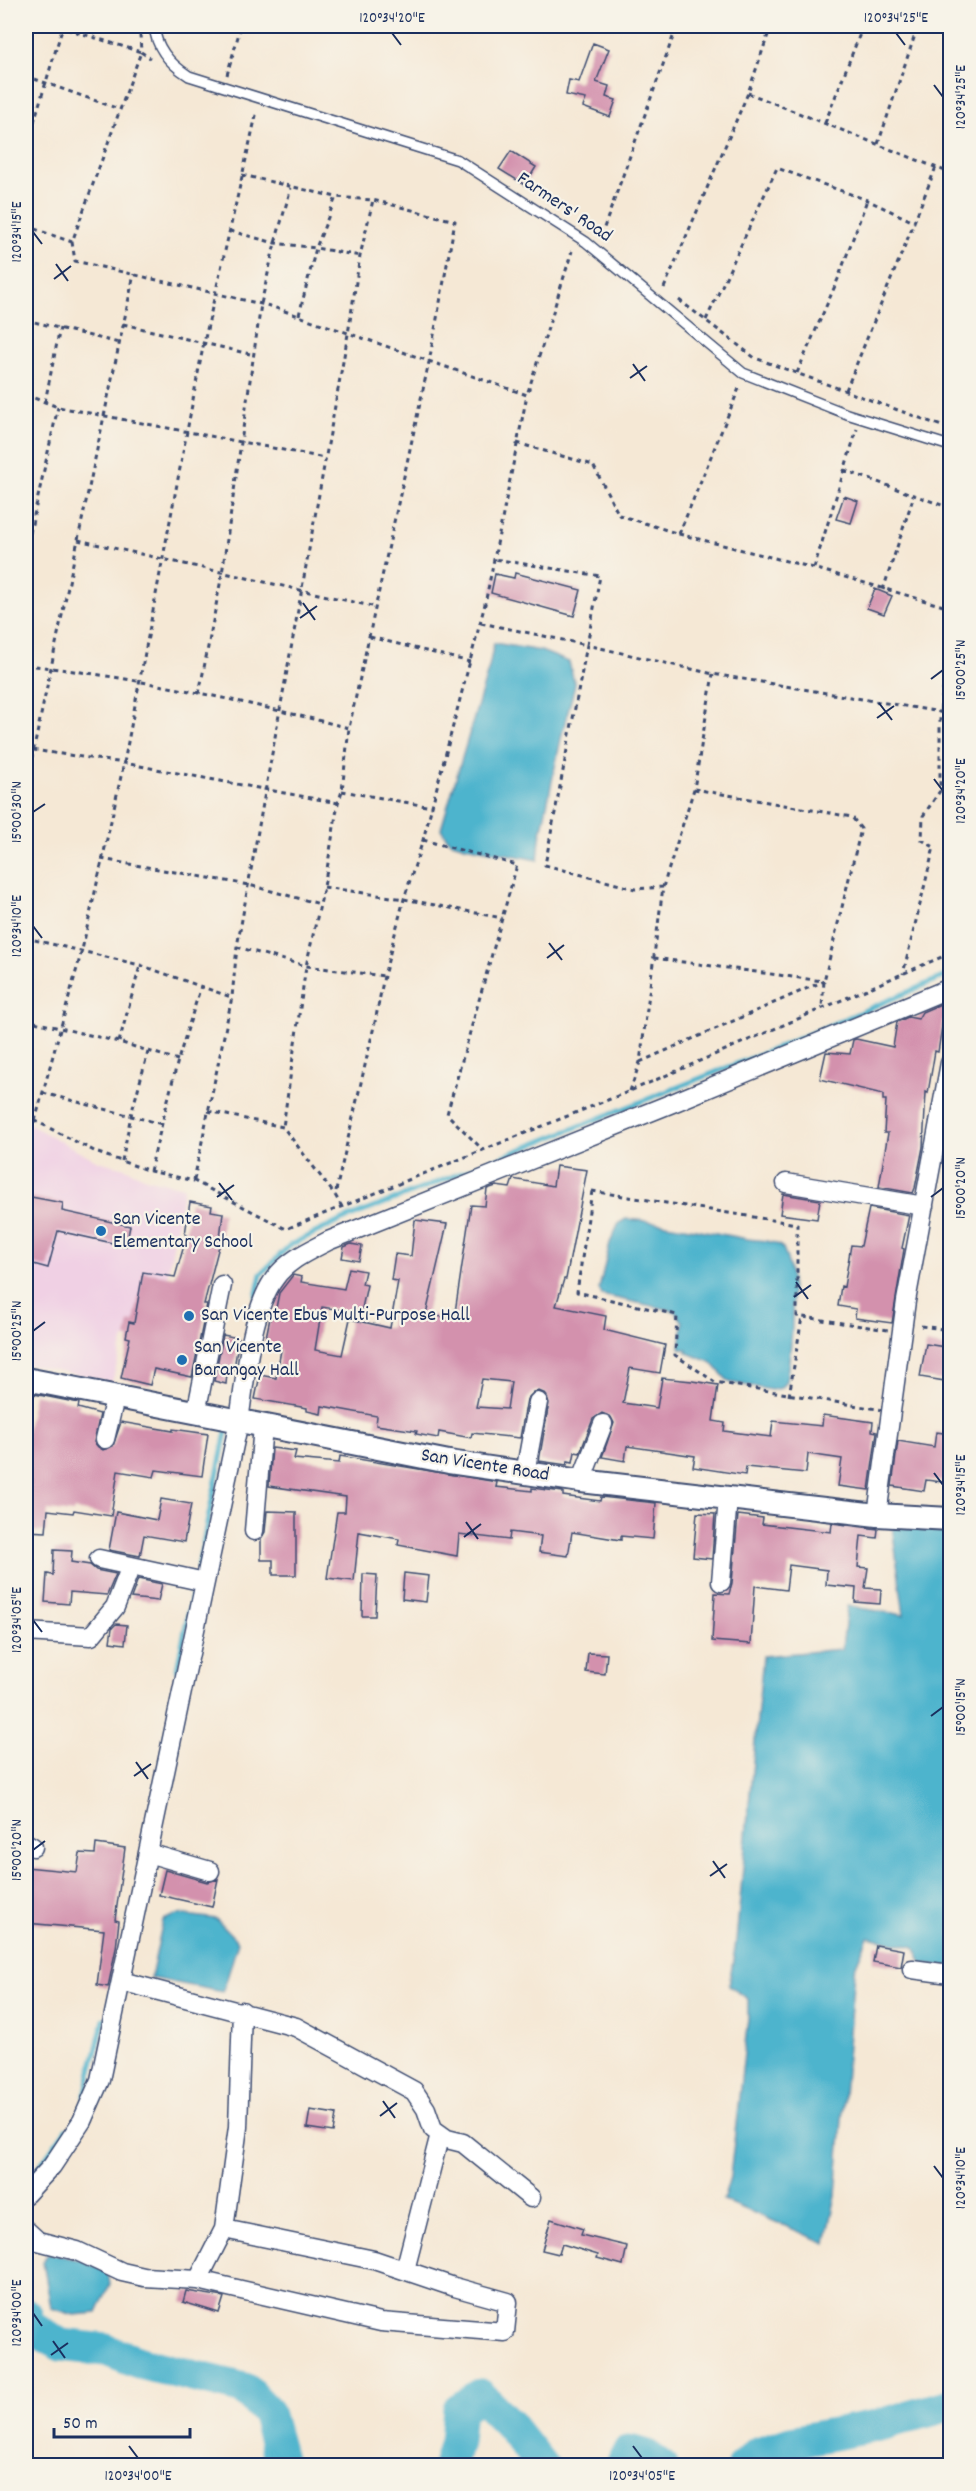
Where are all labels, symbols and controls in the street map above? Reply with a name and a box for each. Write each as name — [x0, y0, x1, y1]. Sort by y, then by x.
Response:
text: 120°34'20"E — [359, 8, 425, 30]
text: 120°34'25"E — [864, 8, 928, 30]
text: 120°34'25"E — [951, 65, 973, 129]
street label: Farmers' Road — [511, 166, 617, 250]
text: 120°34'15"E — [7, 201, 29, 263]
text: 15°00'25"N — [951, 640, 973, 700]
text: 120°34'20"E — [951, 758, 973, 824]
text: 15°00'30"N — [7, 781, 29, 843]
text: 120°34'10"E — [7, 895, 29, 957]
text: 15°00'20"N — [951, 1157, 973, 1219]
place label: San Vicente Elementary School — [113, 1206, 253, 1257]
marker: San Vicente Elementary School — [94, 1224, 108, 1238]
text: 15°00'25"N — [7, 1301, 29, 1361]
place label: San Vicente Ebus Multi-Purpose Hall — [201, 1302, 470, 1330]
marker: San Vicente Ebus Multi-Purpose Hall — [182, 1309, 196, 1323]
place label: San Vicente Barangay Hall — [194, 1334, 299, 1385]
marker: San Vicente Barangay Hall — [175, 1353, 189, 1367]
street label: San Vicente Road — [419, 1442, 551, 1490]
text: 120°34'15"E — [951, 1454, 973, 1516]
text: 120°34'05"E — [7, 1587, 29, 1653]
text: 15°00'15"N — [951, 1678, 973, 1736]
text: 15°00'20"N — [7, 1819, 29, 1881]
text: 120°34'10"E — [951, 2147, 973, 2209]
text: 120°34'00"E — [7, 2279, 29, 2347]
scale bar — [54, 2401, 190, 2439]
text: 50 m — [63, 2412, 98, 2437]
text: 120°34'00"E — [104, 2466, 172, 2488]
text: 120°34'05"E — [609, 2466, 675, 2488]

